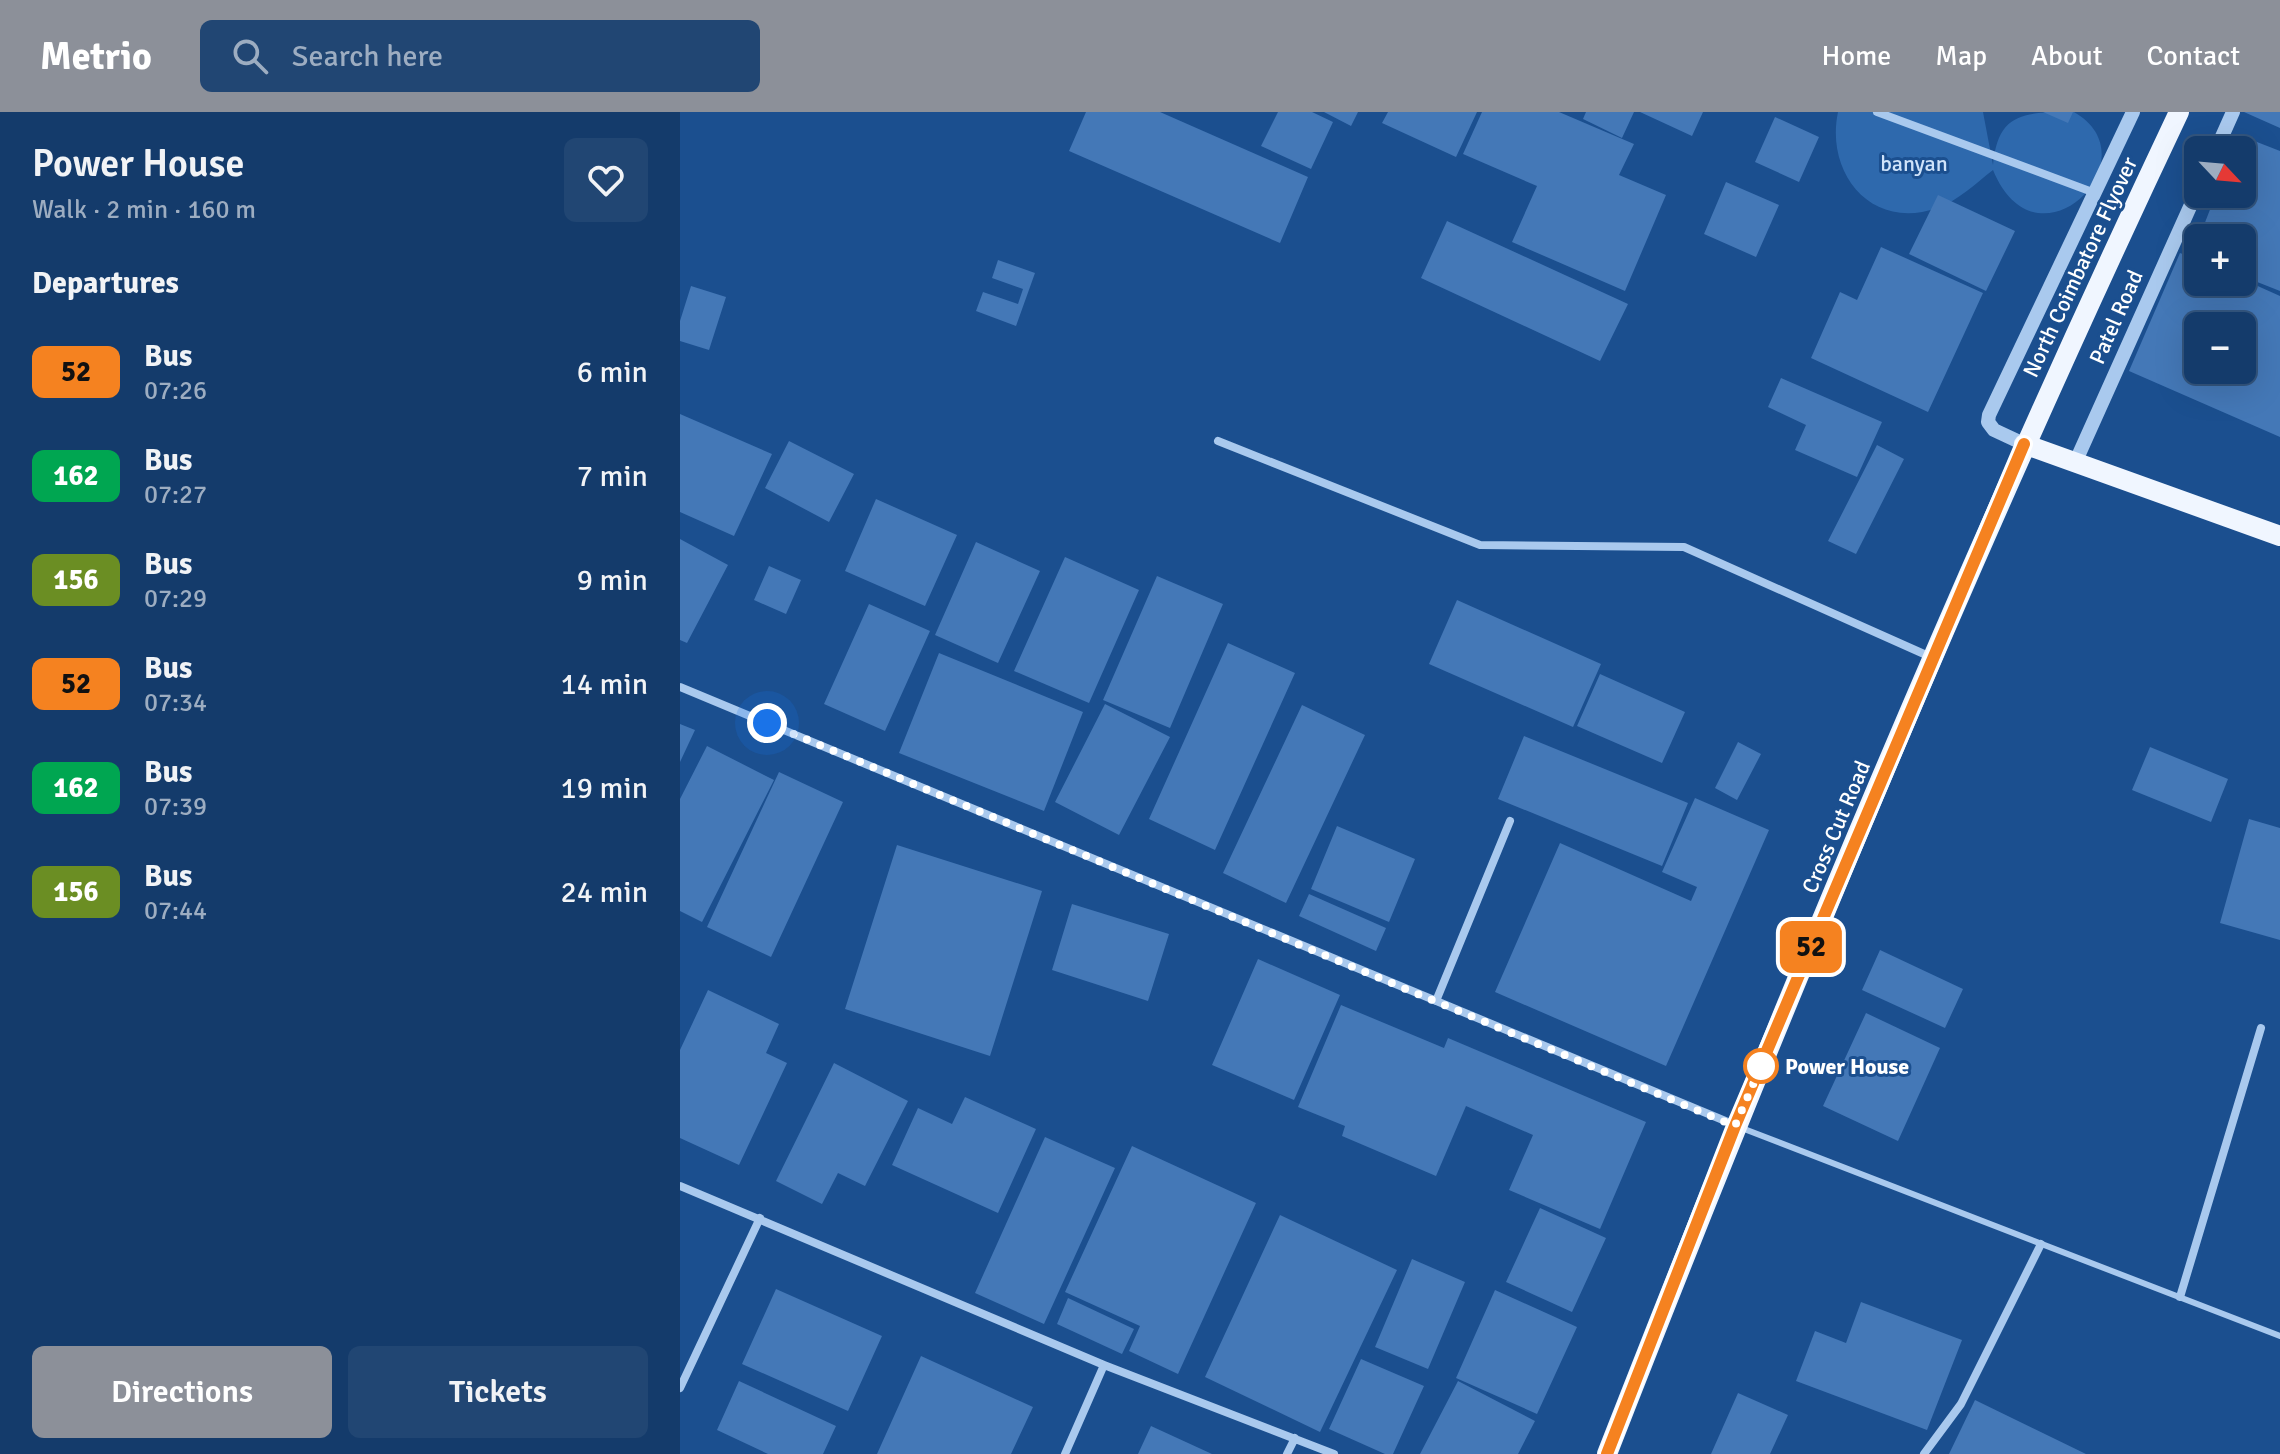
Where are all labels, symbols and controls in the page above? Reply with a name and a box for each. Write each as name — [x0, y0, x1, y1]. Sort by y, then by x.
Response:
search box — [200, 20, 760, 92]
text: Metrio — [40, 33, 152, 80]
icon: search — [228, 34, 272, 78]
text: Search here — [292, 38, 443, 75]
text: Home — [1822, 39, 1891, 73]
text: Map — [1935, 39, 1987, 73]
text: About — [2031, 39, 2103, 73]
text: Contact — [2147, 39, 2240, 73]
north arrow — [2184, 136, 2256, 208]
map controls — [2184, 136, 2256, 384]
button: heart — [564, 138, 648, 222]
text: Power House — [32, 140, 244, 187]
park label: banyan — [1880, 150, 1948, 177]
street label: North Coimbatore Flyover — [2017, 152, 2143, 382]
text: Walk · 2 min · 160 m — [32, 194, 256, 226]
button: + — [2184, 224, 2256, 296]
text: Departures — [32, 265, 179, 302]
street label: Patel Road — [2083, 266, 2149, 368]
button: − — [2184, 312, 2256, 384]
text: Bus — [144, 338, 192, 375]
text: 6 min — [577, 354, 648, 391]
text: 52 — [61, 355, 91, 389]
text: 07:26 — [144, 375, 207, 407]
text: Bus — [144, 442, 192, 479]
text: 7 min — [577, 458, 648, 495]
text: 162 — [53, 459, 99, 493]
text: 07:27 — [144, 479, 207, 511]
text: Bus — [144, 546, 192, 583]
text: 9 min — [577, 562, 648, 599]
text: 156 — [53, 563, 99, 597]
text: 07:29 — [144, 583, 207, 615]
text: Bus — [144, 650, 192, 687]
text: 14 min — [561, 666, 648, 703]
text: 52 — [61, 667, 91, 701]
text: 07:34 — [144, 687, 207, 719]
your location — [747, 703, 787, 743]
text: Bus — [144, 754, 192, 791]
street label: Cross Cut Road — [1796, 757, 1876, 897]
text: 19 min — [561, 770, 648, 807]
text: 162 — [53, 771, 99, 805]
text: 07:39 — [144, 791, 207, 823]
text: Bus — [144, 858, 192, 895]
text: 24 min — [561, 874, 648, 911]
text: 156 — [53, 875, 99, 909]
text: 07:44 — [144, 895, 207, 927]
line badge: 52 — [1775, 921, 1847, 973]
text: 52 — [1796, 930, 1826, 964]
marker: Power House — [1744, 1049, 1778, 1083]
place label: Power House — [1785, 1053, 1909, 1080]
button: Directions — [32, 1346, 332, 1438]
button: Tickets — [348, 1346, 648, 1438]

